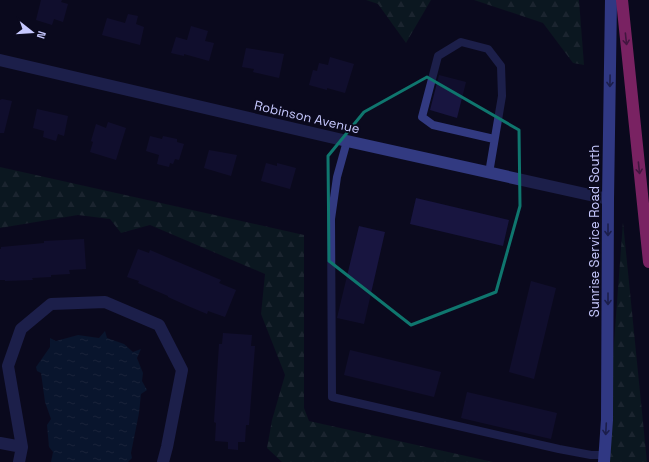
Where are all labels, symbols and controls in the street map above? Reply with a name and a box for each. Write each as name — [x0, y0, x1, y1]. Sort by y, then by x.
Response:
north arrow — [12, 12, 52, 52]
text: N — [34, 29, 49, 40]
one-way arrow — [622, 32, 629, 45]
one-way arrow — [606, 74, 614, 87]
street label: Robinson Avenue — [253, 97, 361, 137]
street label: Sunrise Service Road South — [586, 145, 603, 317]
one-way arrow — [635, 161, 642, 174]
one-way arrow — [604, 223, 612, 236]
one-way arrow — [604, 292, 611, 305]
one-way arrow — [602, 422, 610, 435]

